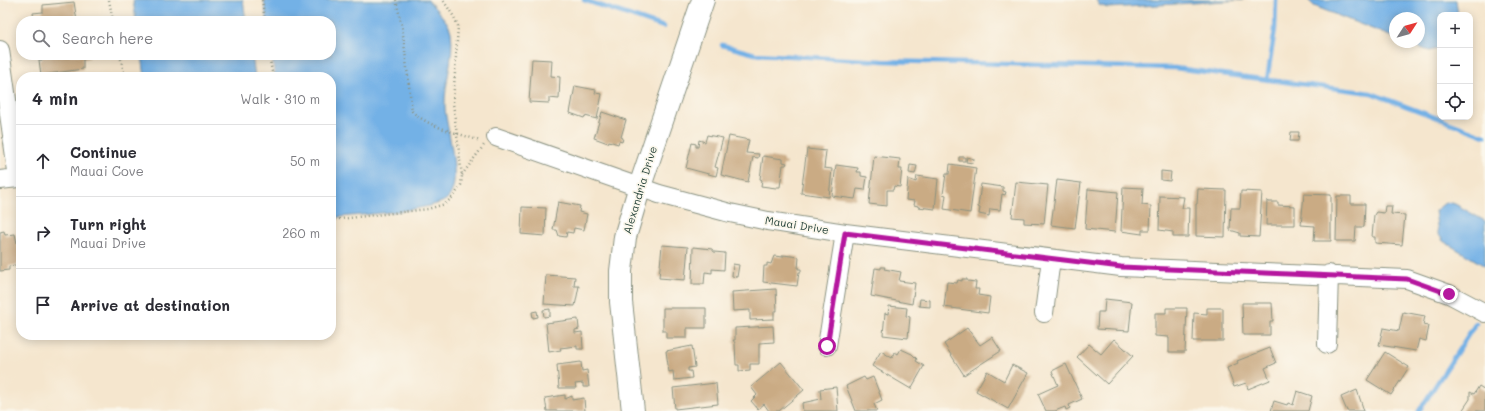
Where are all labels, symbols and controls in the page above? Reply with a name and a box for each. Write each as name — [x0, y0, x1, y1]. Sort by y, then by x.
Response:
north arrow — [1389, 12, 1425, 48]
map controls — [1437, 12, 1473, 120]
button: + — [1437, 12, 1473, 48]
search box — [16, 16, 336, 60]
icon: search — [30, 27, 52, 49]
text: Search here — [62, 28, 153, 48]
button: − — [1437, 48, 1473, 84]
button: locate — [1437, 84, 1473, 120]
text: 4 min — [32, 87, 78, 109]
text: Walk · 310 m — [240, 90, 320, 107]
text: Continue — [70, 142, 137, 162]
street label: Alexandria Drive — [619, 144, 660, 236]
icon: ahead — [32, 150, 54, 172]
text: 50 m — [290, 152, 320, 169]
text: Mauai Cove — [70, 162, 144, 179]
street label: Mauai Drive — [764, 212, 830, 237]
text: Turn right — [70, 214, 147, 234]
icon: right — [32, 222, 54, 244]
text: 260 m — [282, 224, 320, 241]
text: Mauai Drive — [70, 234, 146, 251]
route end — [1440, 285, 1458, 303]
icon: arrive — [32, 294, 54, 316]
text: Arrive at destination — [70, 295, 230, 315]
route start — [818, 337, 836, 355]

